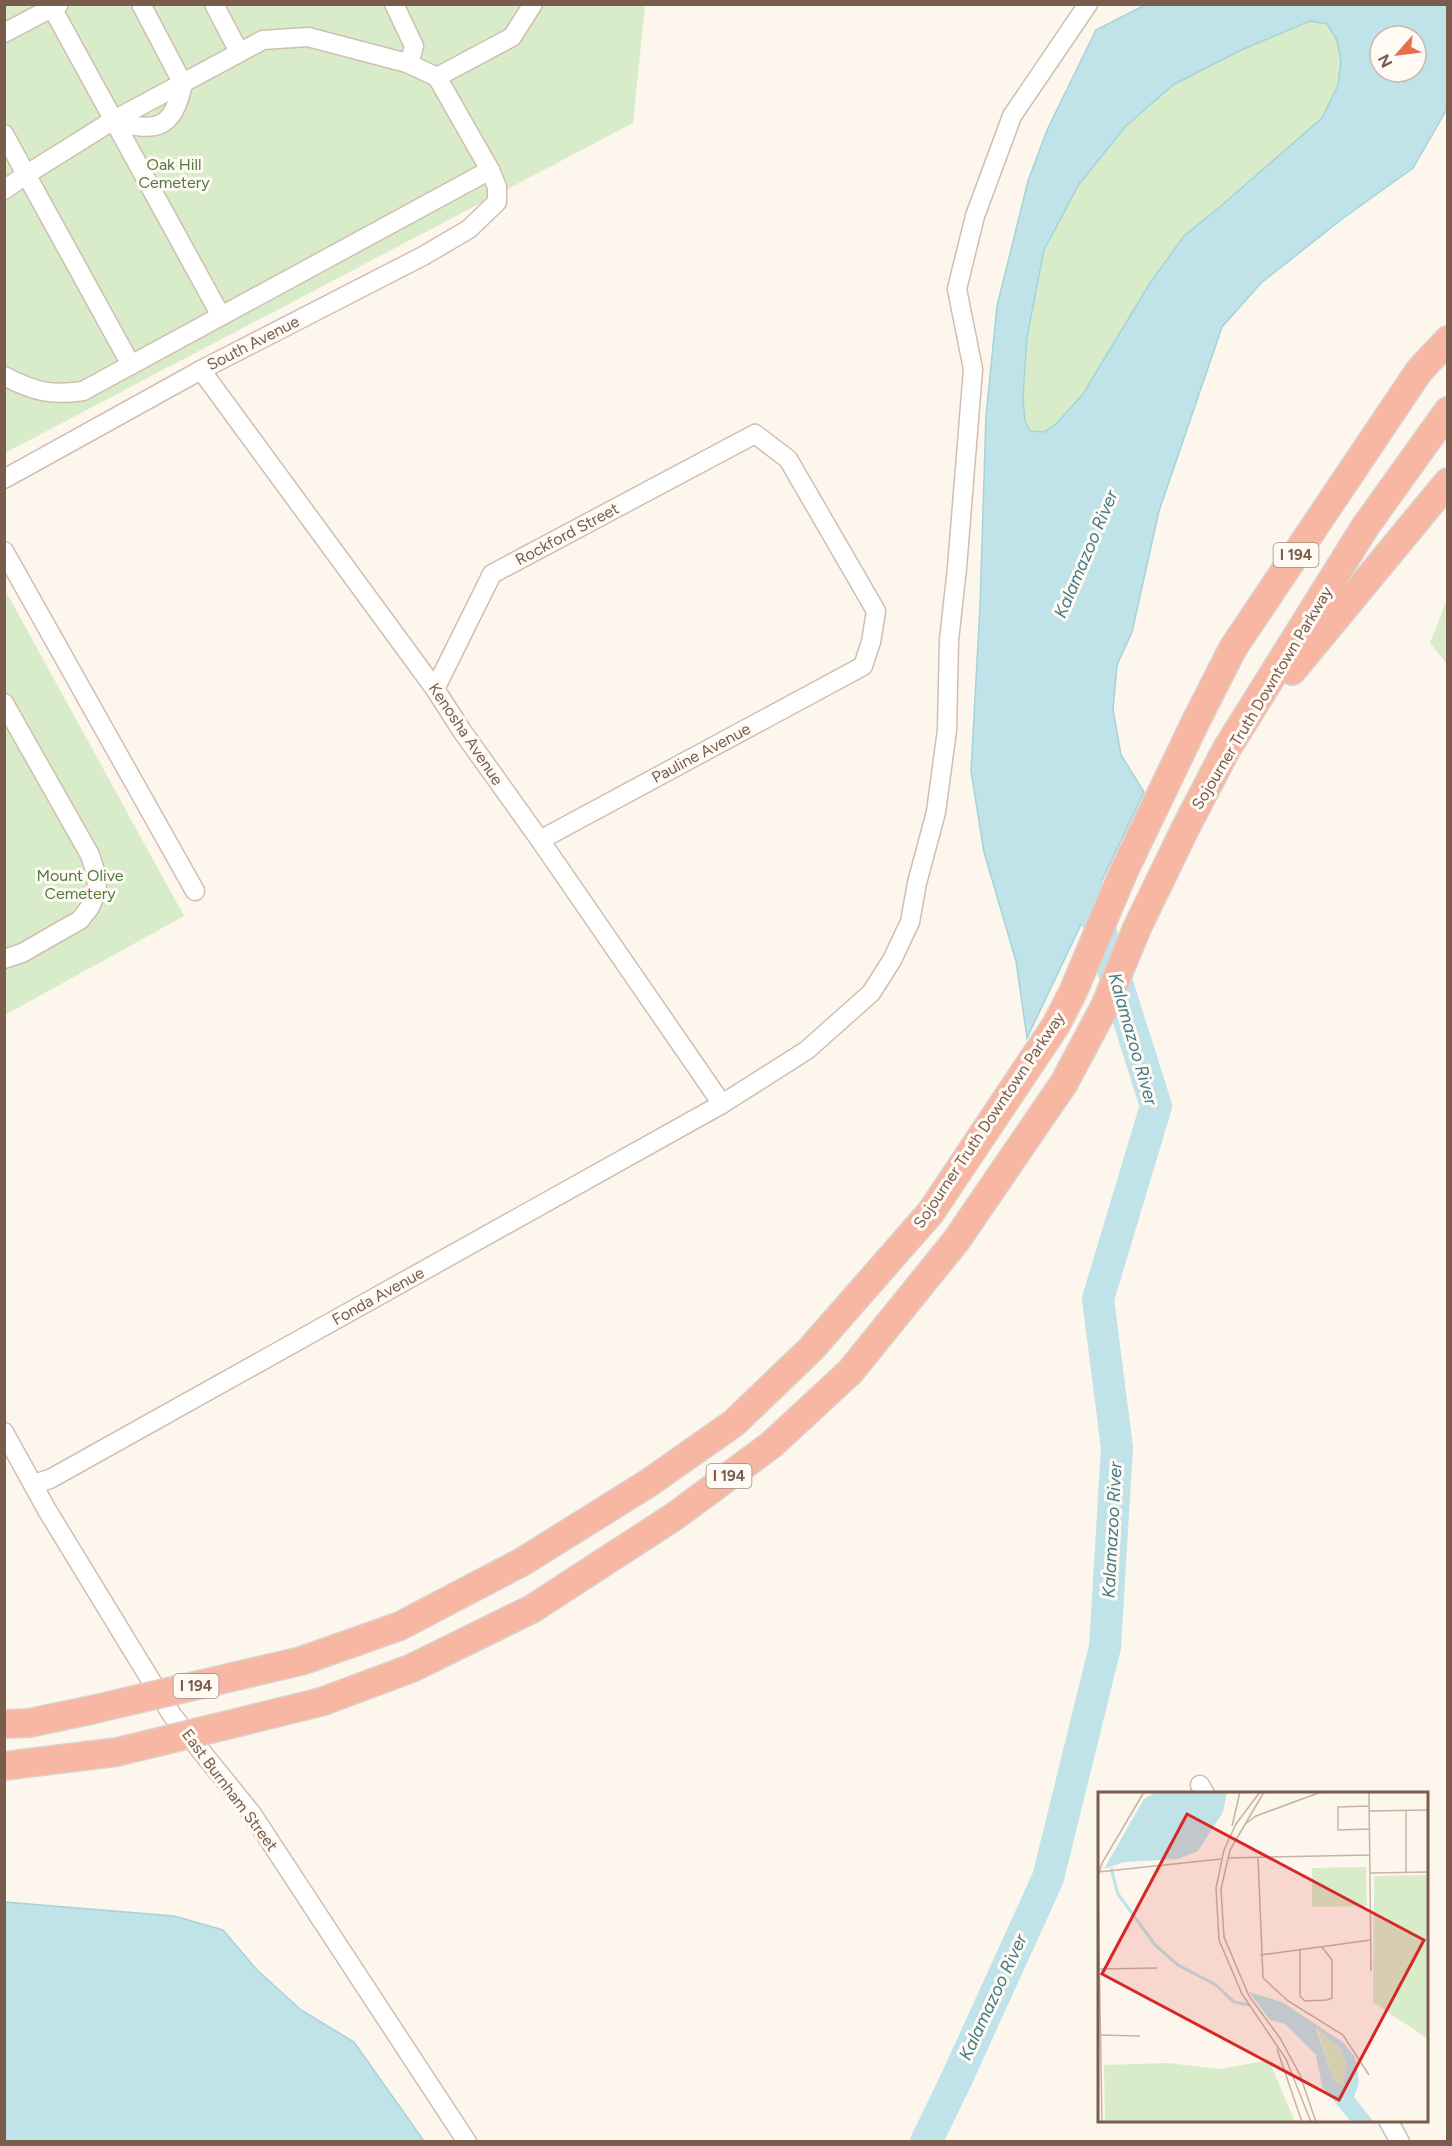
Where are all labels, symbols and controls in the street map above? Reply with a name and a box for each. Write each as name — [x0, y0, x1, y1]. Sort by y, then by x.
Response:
north arrow — [1368, 24, 1428, 84]
text: N — [1374, 51, 1396, 71]
park label: Oak Hill Cemetery — [138, 155, 210, 192]
street label: South Avenue — [204, 311, 303, 374]
water label: Kalamazoo River — [1049, 486, 1123, 621]
street label: Rockford Street — [512, 499, 622, 569]
road number: I 194 — [1274, 543, 1318, 567]
street label: Sojourner Truth Downtown Parkway — [1188, 583, 1337, 813]
street label: Kenosha Avenue — [425, 679, 507, 789]
street label: Pauline Avenue — [648, 719, 754, 787]
park label: Mount Olive Cemetery — [36, 866, 124, 903]
water label: Kalamazoo River — [1104, 970, 1163, 1109]
street label: Sojourner Truth Downtown Parkway — [909, 1008, 1069, 1232]
street label: Fonda Avenue — [329, 1263, 428, 1329]
water label: Kalamazoo River — [1097, 1460, 1127, 1599]
road number: I 194 — [706, 1464, 752, 1488]
road number: I 194 — [174, 1674, 218, 1698]
street label: East Burnham Street — [178, 1725, 282, 1855]
inset map — [1098, 1792, 1428, 2122]
water label: Kalamazoo River — [954, 1930, 1032, 2064]

